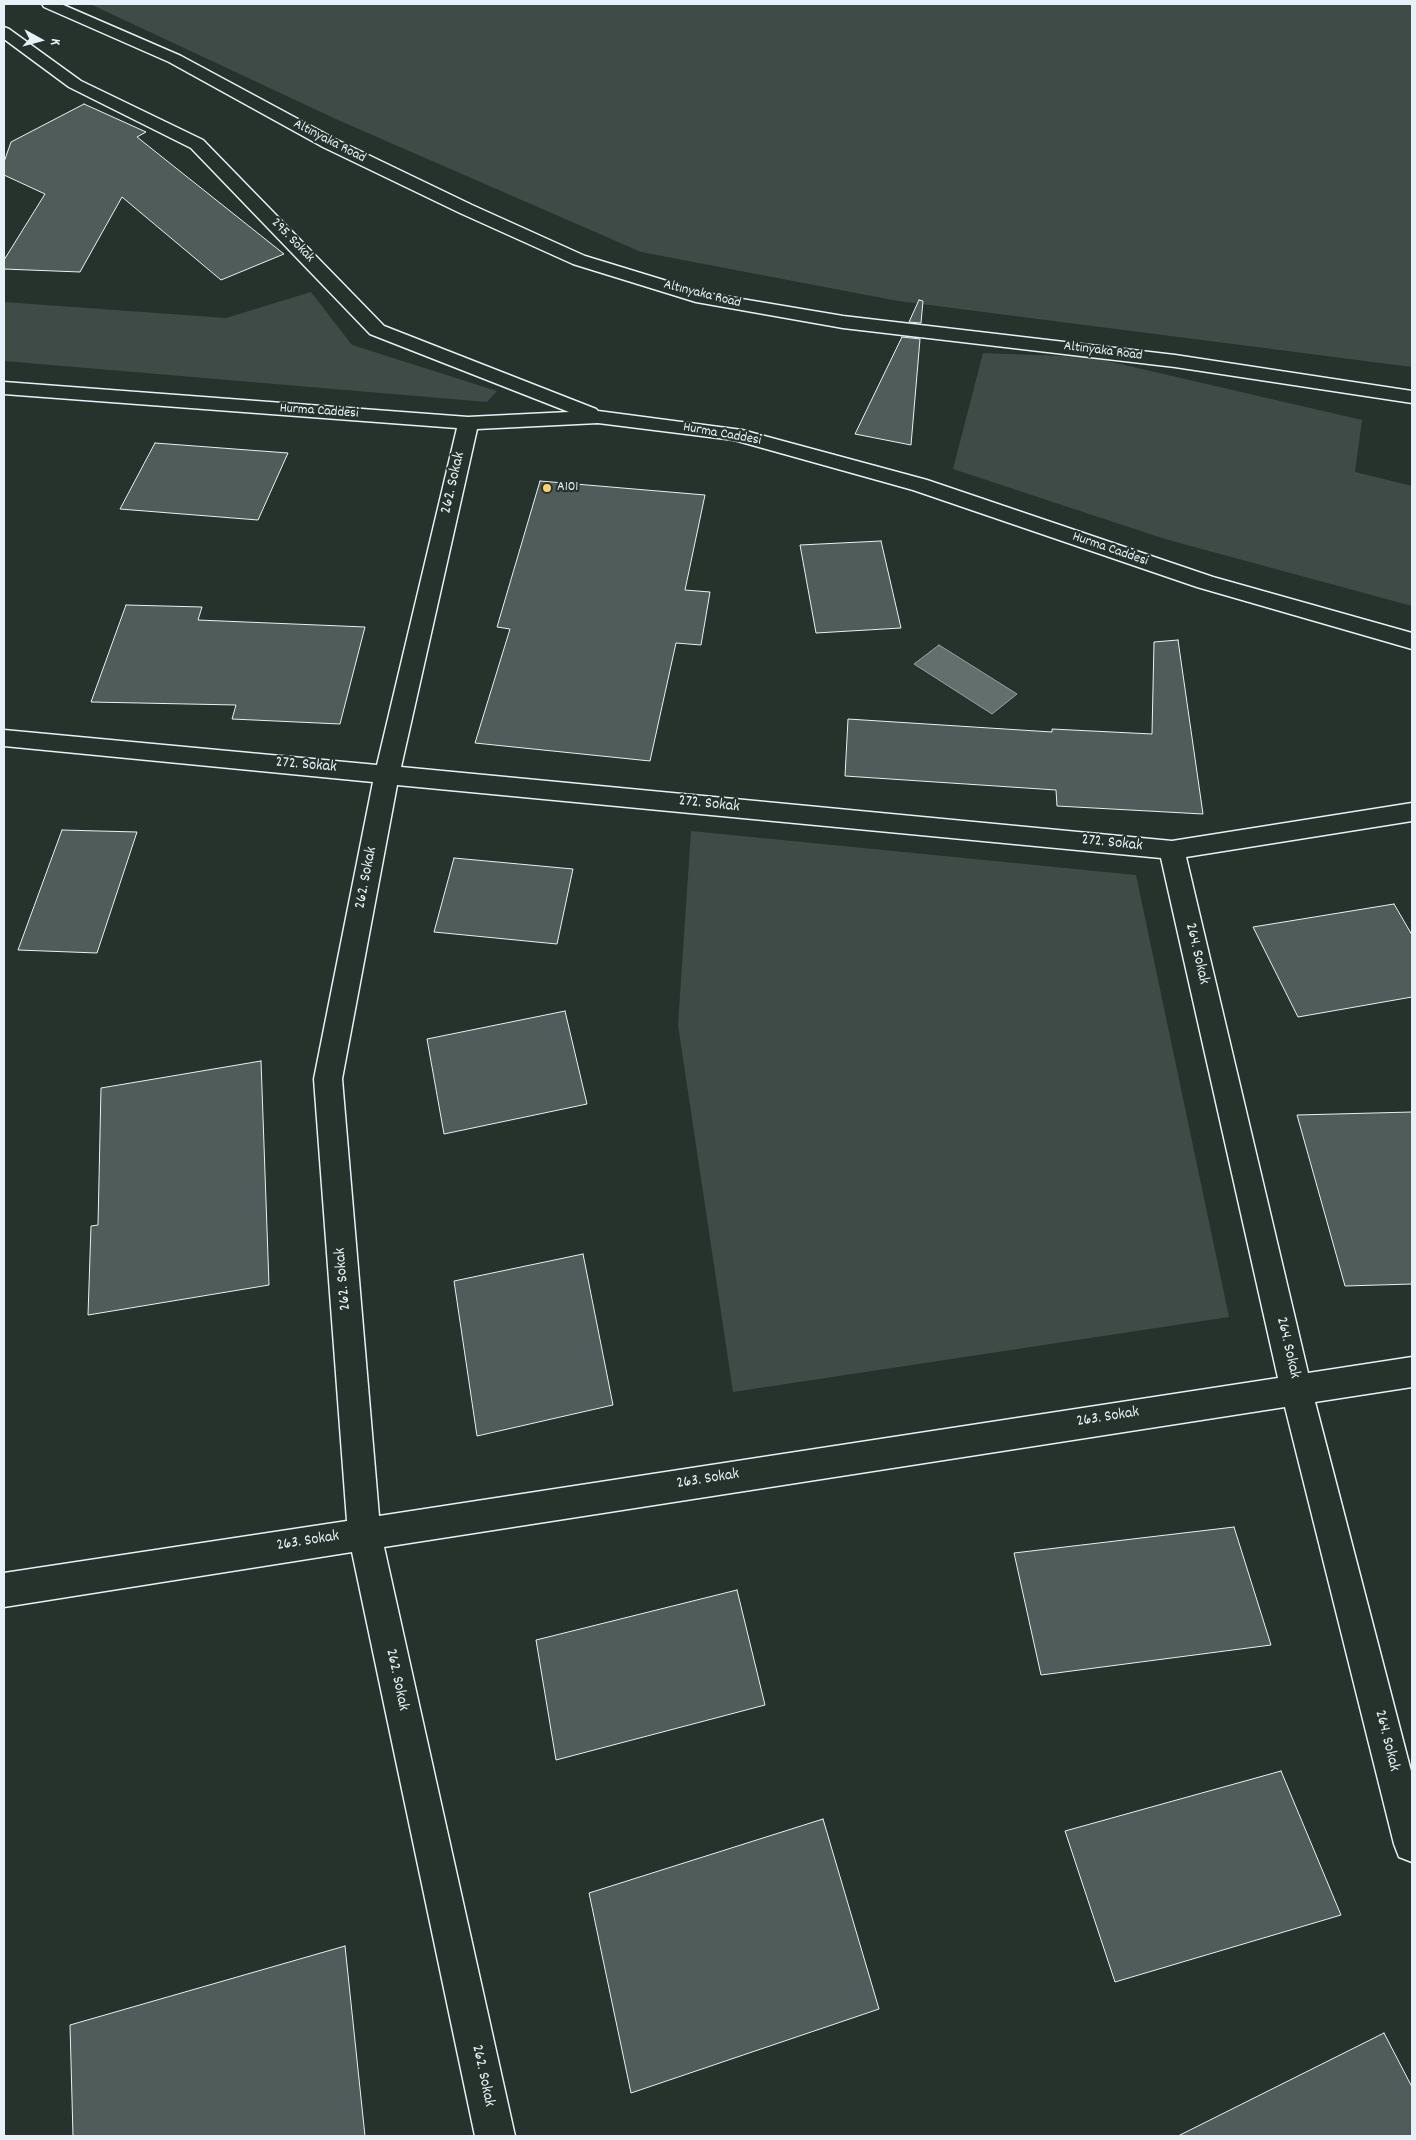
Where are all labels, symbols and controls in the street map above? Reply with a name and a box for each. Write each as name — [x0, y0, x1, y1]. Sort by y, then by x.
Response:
north arrow — [15, 15, 65, 65]
text: K — [45, 37, 65, 46]
street label: Altınyaka Road — [290, 117, 368, 167]
street label: 295. Sokak — [267, 215, 317, 267]
street label: Altınyaka Road — [662, 277, 742, 313]
street label: Altınyaka Road — [1063, 339, 1143, 365]
street label: Hurma Caddesi — [279, 401, 359, 423]
street label: Hurma Caddesi — [682, 420, 762, 450]
street label: 262. Sokak — [438, 450, 470, 516]
place label: A101 — [557, 480, 578, 496]
marker: A101 — [541, 482, 553, 494]
street label: Hurma Caddesi — [1070, 529, 1150, 571]
street label: 272. Sokak — [275, 754, 337, 778]
street label: 272. Sokak — [678, 792, 740, 818]
street label: 272. Sokak — [1081, 831, 1143, 857]
street label: 262. Sokak — [352, 845, 382, 911]
street label: 264. Sokak — [1180, 921, 1212, 987]
street label: 262. Sokak — [332, 1247, 356, 1311]
street label: 264. Sokak — [1271, 1315, 1303, 1381]
street label: 263. Sokak — [1075, 1404, 1141, 1432]
street label: 263. Sokak — [675, 1466, 741, 1494]
street label: 263. Sokak — [275, 1528, 341, 1556]
street label: 262. Sokak — [380, 1647, 412, 1713]
street label: 264. Sokak — [1369, 1708, 1403, 1774]
street label: 262. Sokak — [466, 2043, 498, 2109]

